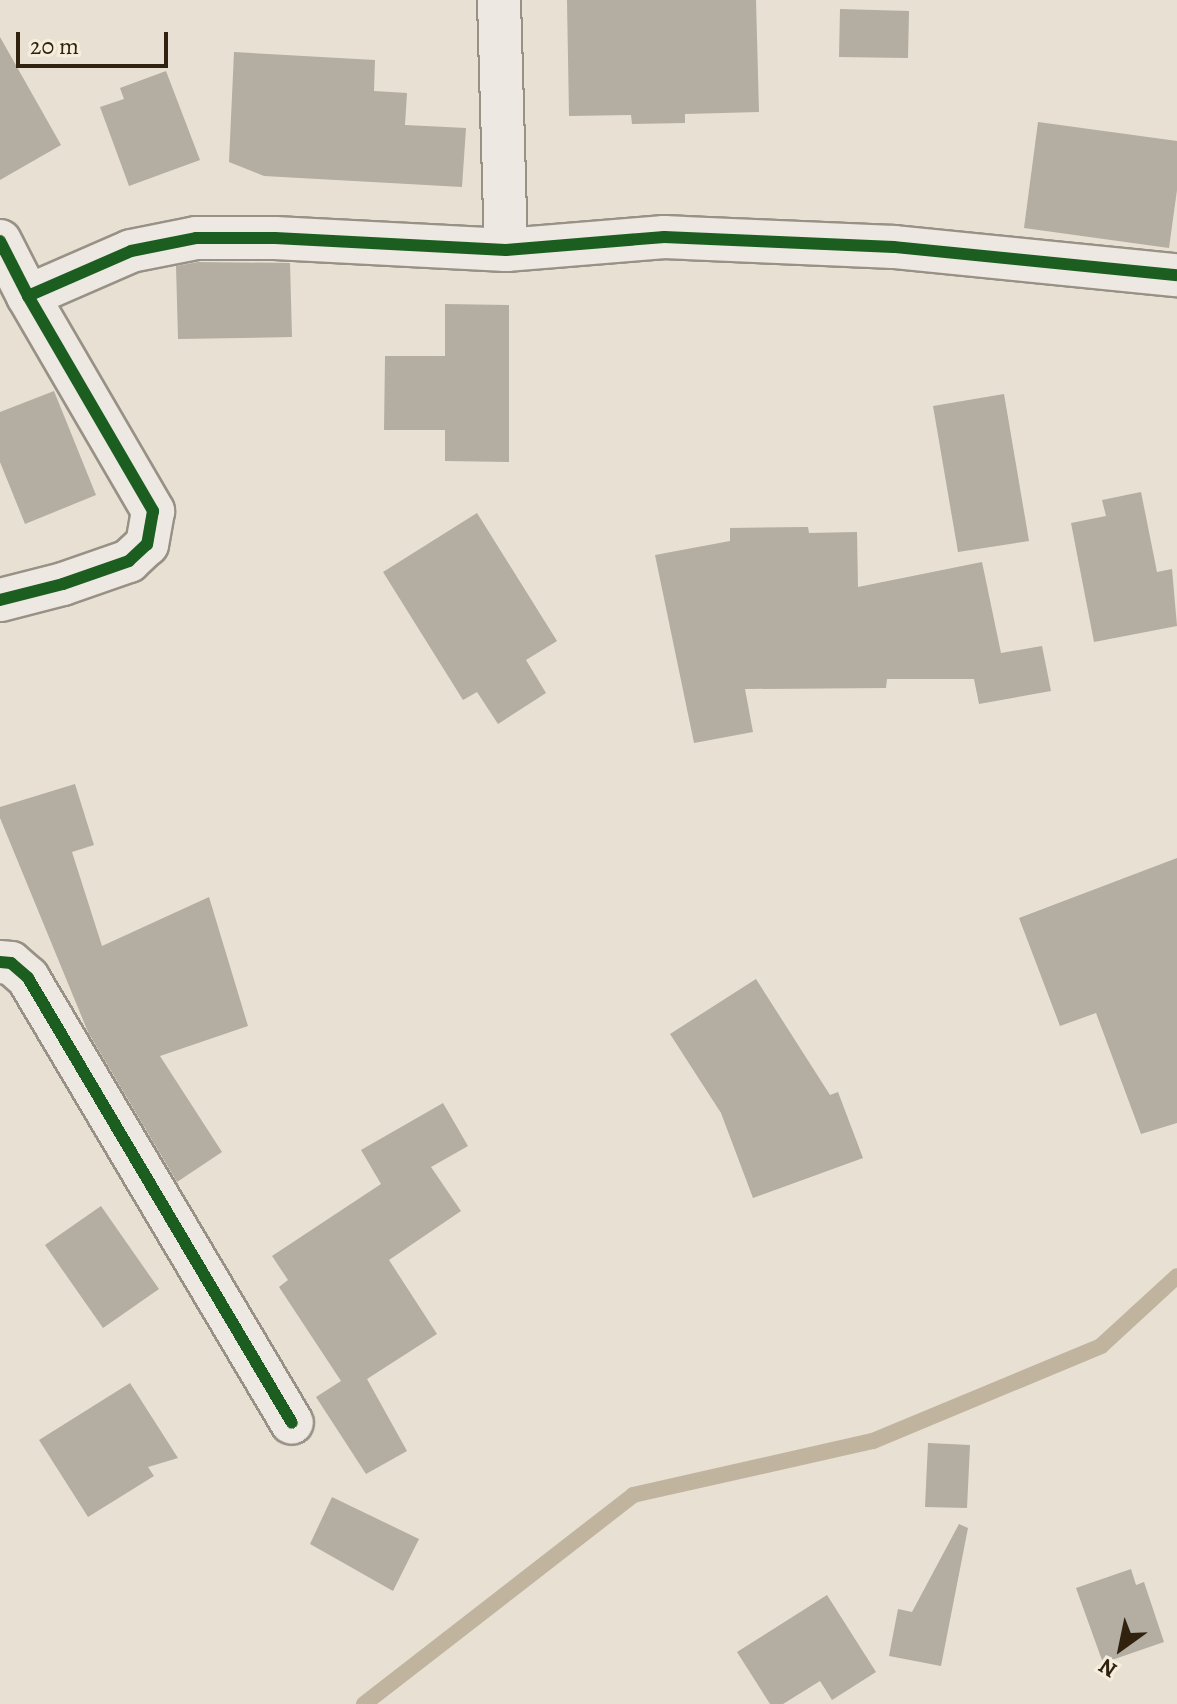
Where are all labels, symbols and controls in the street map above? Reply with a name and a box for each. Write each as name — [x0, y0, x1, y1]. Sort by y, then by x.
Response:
scale bar — [20, 16, 172, 66]
text: 20 m — [30, 30, 79, 62]
north arrow — [1081, 1608, 1161, 1688]
text: N — [1093, 1651, 1123, 1685]

